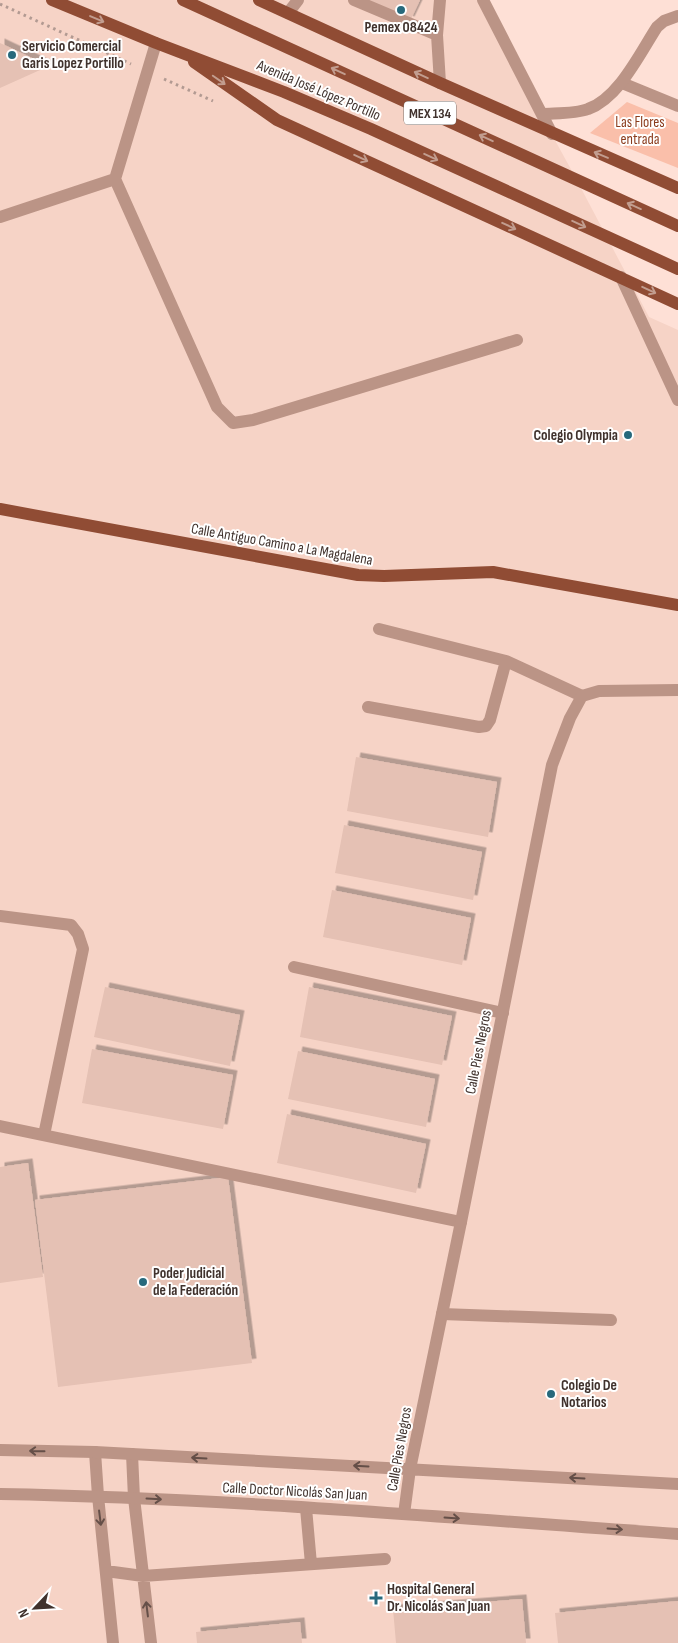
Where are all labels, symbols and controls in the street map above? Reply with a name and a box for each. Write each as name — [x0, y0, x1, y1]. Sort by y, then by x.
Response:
marker: Pemex 08424 — [395, 4, 407, 16]
one-way arrow — [89, 14, 104, 24]
place label: Pemex 08424 — [365, 18, 437, 37]
place label: Servicio Comercial Garis Lopez Portillo — [22, 37, 124, 73]
marker: Servicio Comercial Garis Lopez Portillo — [6, 49, 18, 61]
street label: Avenida José López Portillo — [253, 55, 384, 125]
one-way arrow — [331, 66, 346, 75]
one-way arrow — [414, 69, 429, 79]
one-way arrow — [212, 75, 225, 86]
road number: MEX 134 — [404, 102, 456, 125]
park label: Las Flores entrada — [615, 113, 665, 149]
one-way arrow — [479, 133, 494, 143]
one-way arrow — [594, 150, 609, 160]
one-way arrow — [423, 152, 438, 162]
one-way arrow — [353, 154, 368, 164]
one-way arrow — [627, 200, 642, 210]
one-way arrow — [571, 220, 586, 229]
one-way arrow — [501, 221, 516, 231]
one-way arrow — [642, 286, 657, 296]
place label: Colegio Olympia — [533, 426, 618, 445]
marker: Colegio Olympia — [622, 429, 634, 441]
street label: Calle Antiguo Camino a La Magdalena — [190, 519, 374, 570]
street label: Calle Pies Negros — [461, 1009, 496, 1096]
place label: Poder Judicial de la Federación — [153, 1264, 238, 1300]
marker: Poder Judicial de la Federación — [137, 1276, 149, 1288]
place label: Colegio De Notarios — [561, 1376, 617, 1412]
marker: Colegio De Notarios — [545, 1388, 557, 1400]
street label: Calle Pies Negros — [383, 1406, 416, 1493]
one-way arrow — [29, 1446, 46, 1456]
one-way arrow — [191, 1453, 207, 1462]
one-way arrow — [354, 1462, 370, 1471]
one-way arrow — [569, 1474, 585, 1483]
street label: Calle Doctor Nicolás San Juan — [222, 1478, 368, 1505]
one-way arrow — [145, 1495, 161, 1504]
one-way arrow — [95, 1509, 105, 1525]
one-way arrow — [444, 1513, 460, 1522]
one-way arrow — [606, 1525, 622, 1534]
place label: Hospital General Dr. Nicolás San Juan — [387, 1580, 490, 1616]
north arrow — [10, 1583, 60, 1633]
marker: Hospital General Dr. Nicolás San Juan — [369, 1591, 383, 1605]
one-way arrow — [142, 1602, 152, 1618]
text: N — [14, 1606, 33, 1620]

